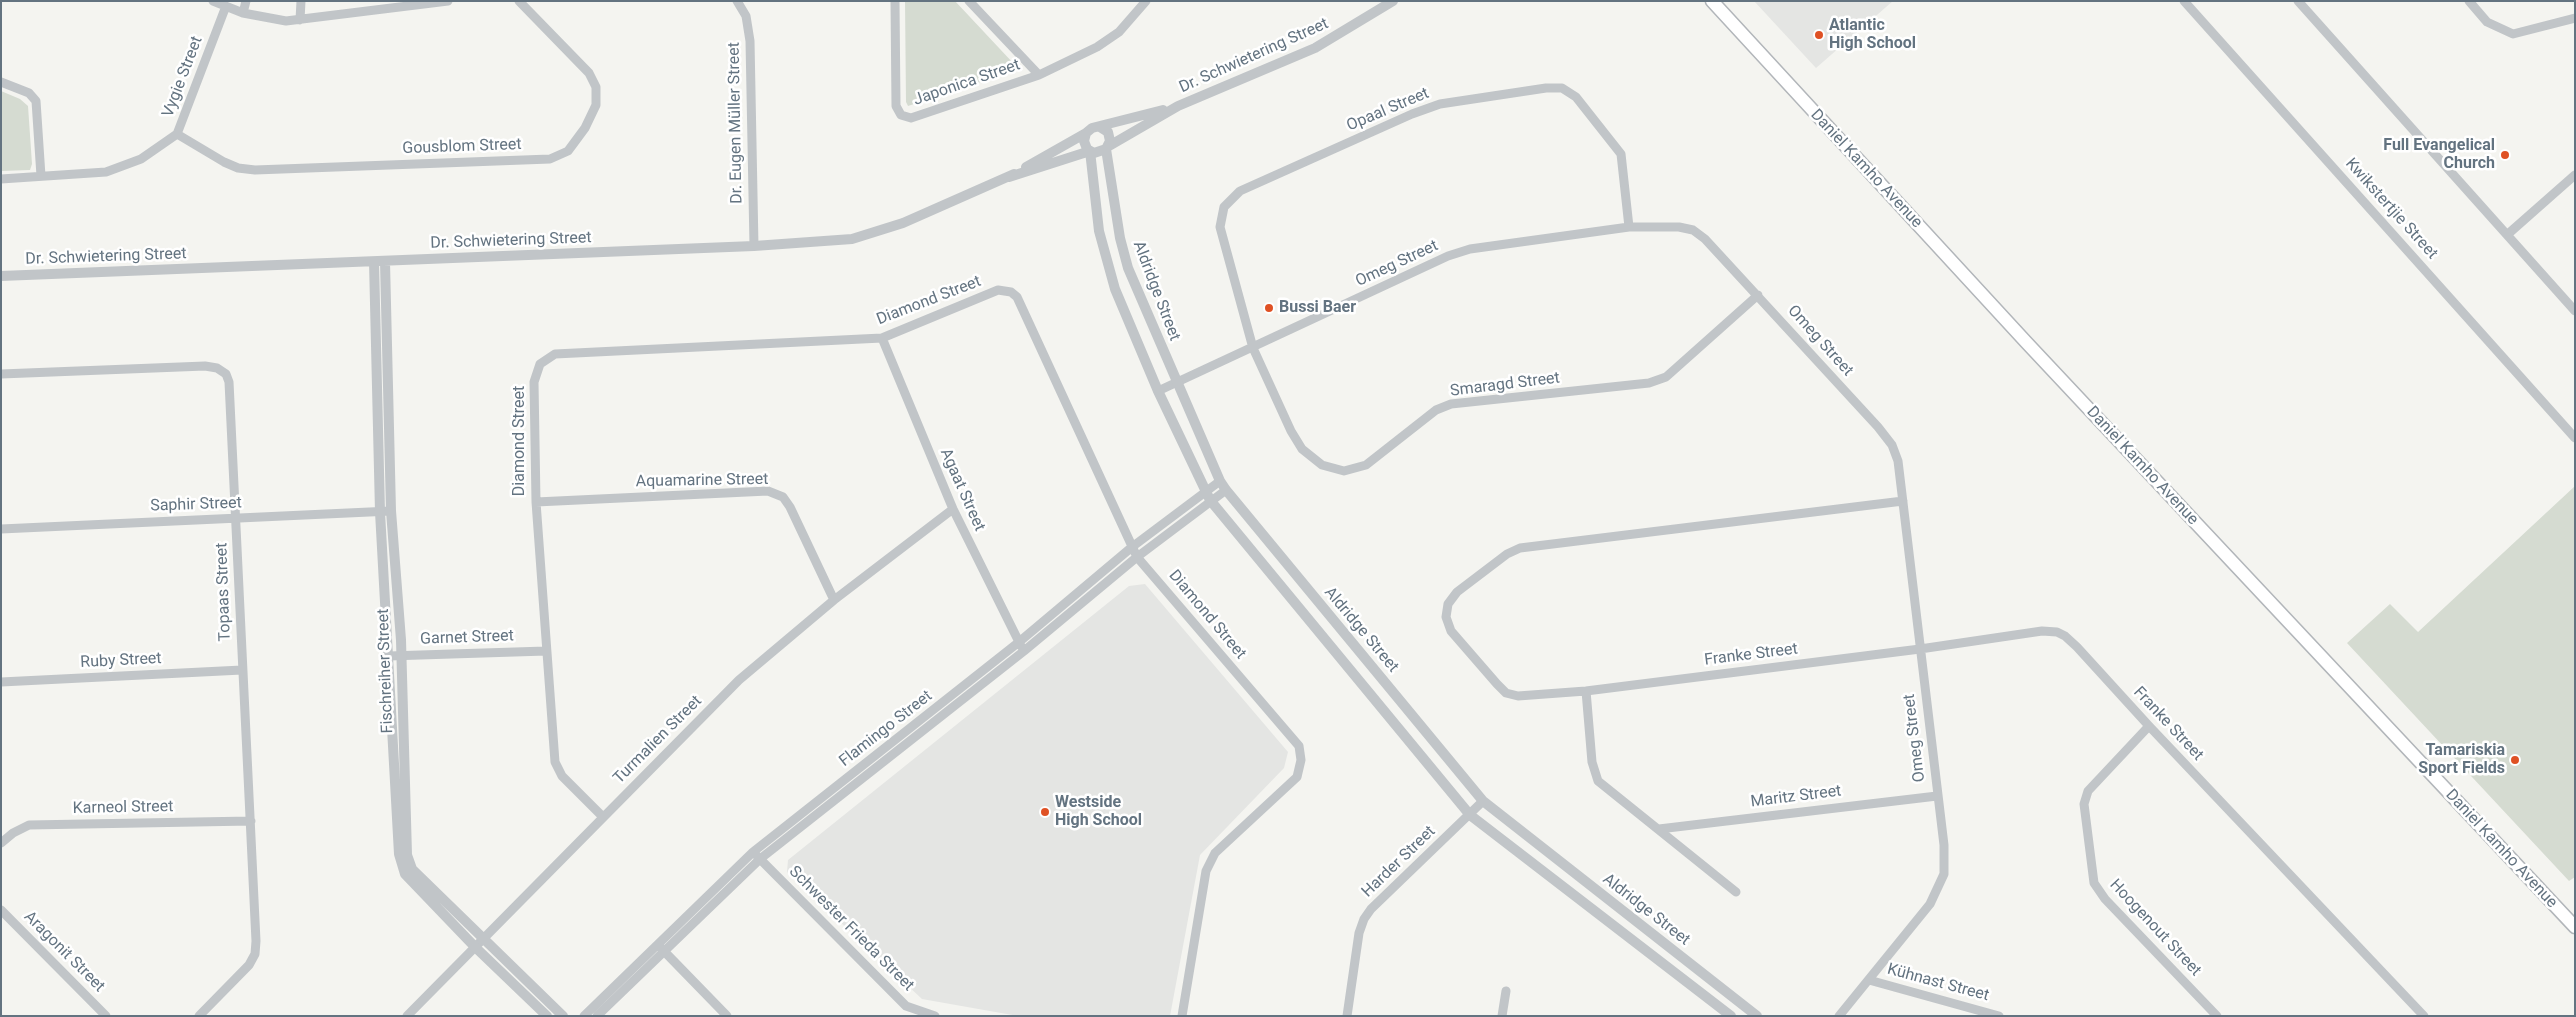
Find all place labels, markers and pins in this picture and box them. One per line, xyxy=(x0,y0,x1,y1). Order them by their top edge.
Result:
place label: Atlantic High School xyxy=(1829,16,1916,54)
marker: Atlantic High School xyxy=(1813,29,1825,41)
place label: Full Evangelical Church xyxy=(2383,136,2495,174)
marker: Full Evangelical Church xyxy=(2499,149,2511,161)
place label: Bussi Baer xyxy=(1279,298,1356,318)
marker: Bussi Baer xyxy=(1263,302,1275,314)
place label: Tamariskia Sport Fields xyxy=(2418,741,2505,779)
marker: Tamariskia Sport Fields xyxy=(2509,754,2521,766)
place label: Westside High School xyxy=(1055,793,1142,831)
marker: Westside High School xyxy=(1039,806,1051,818)

